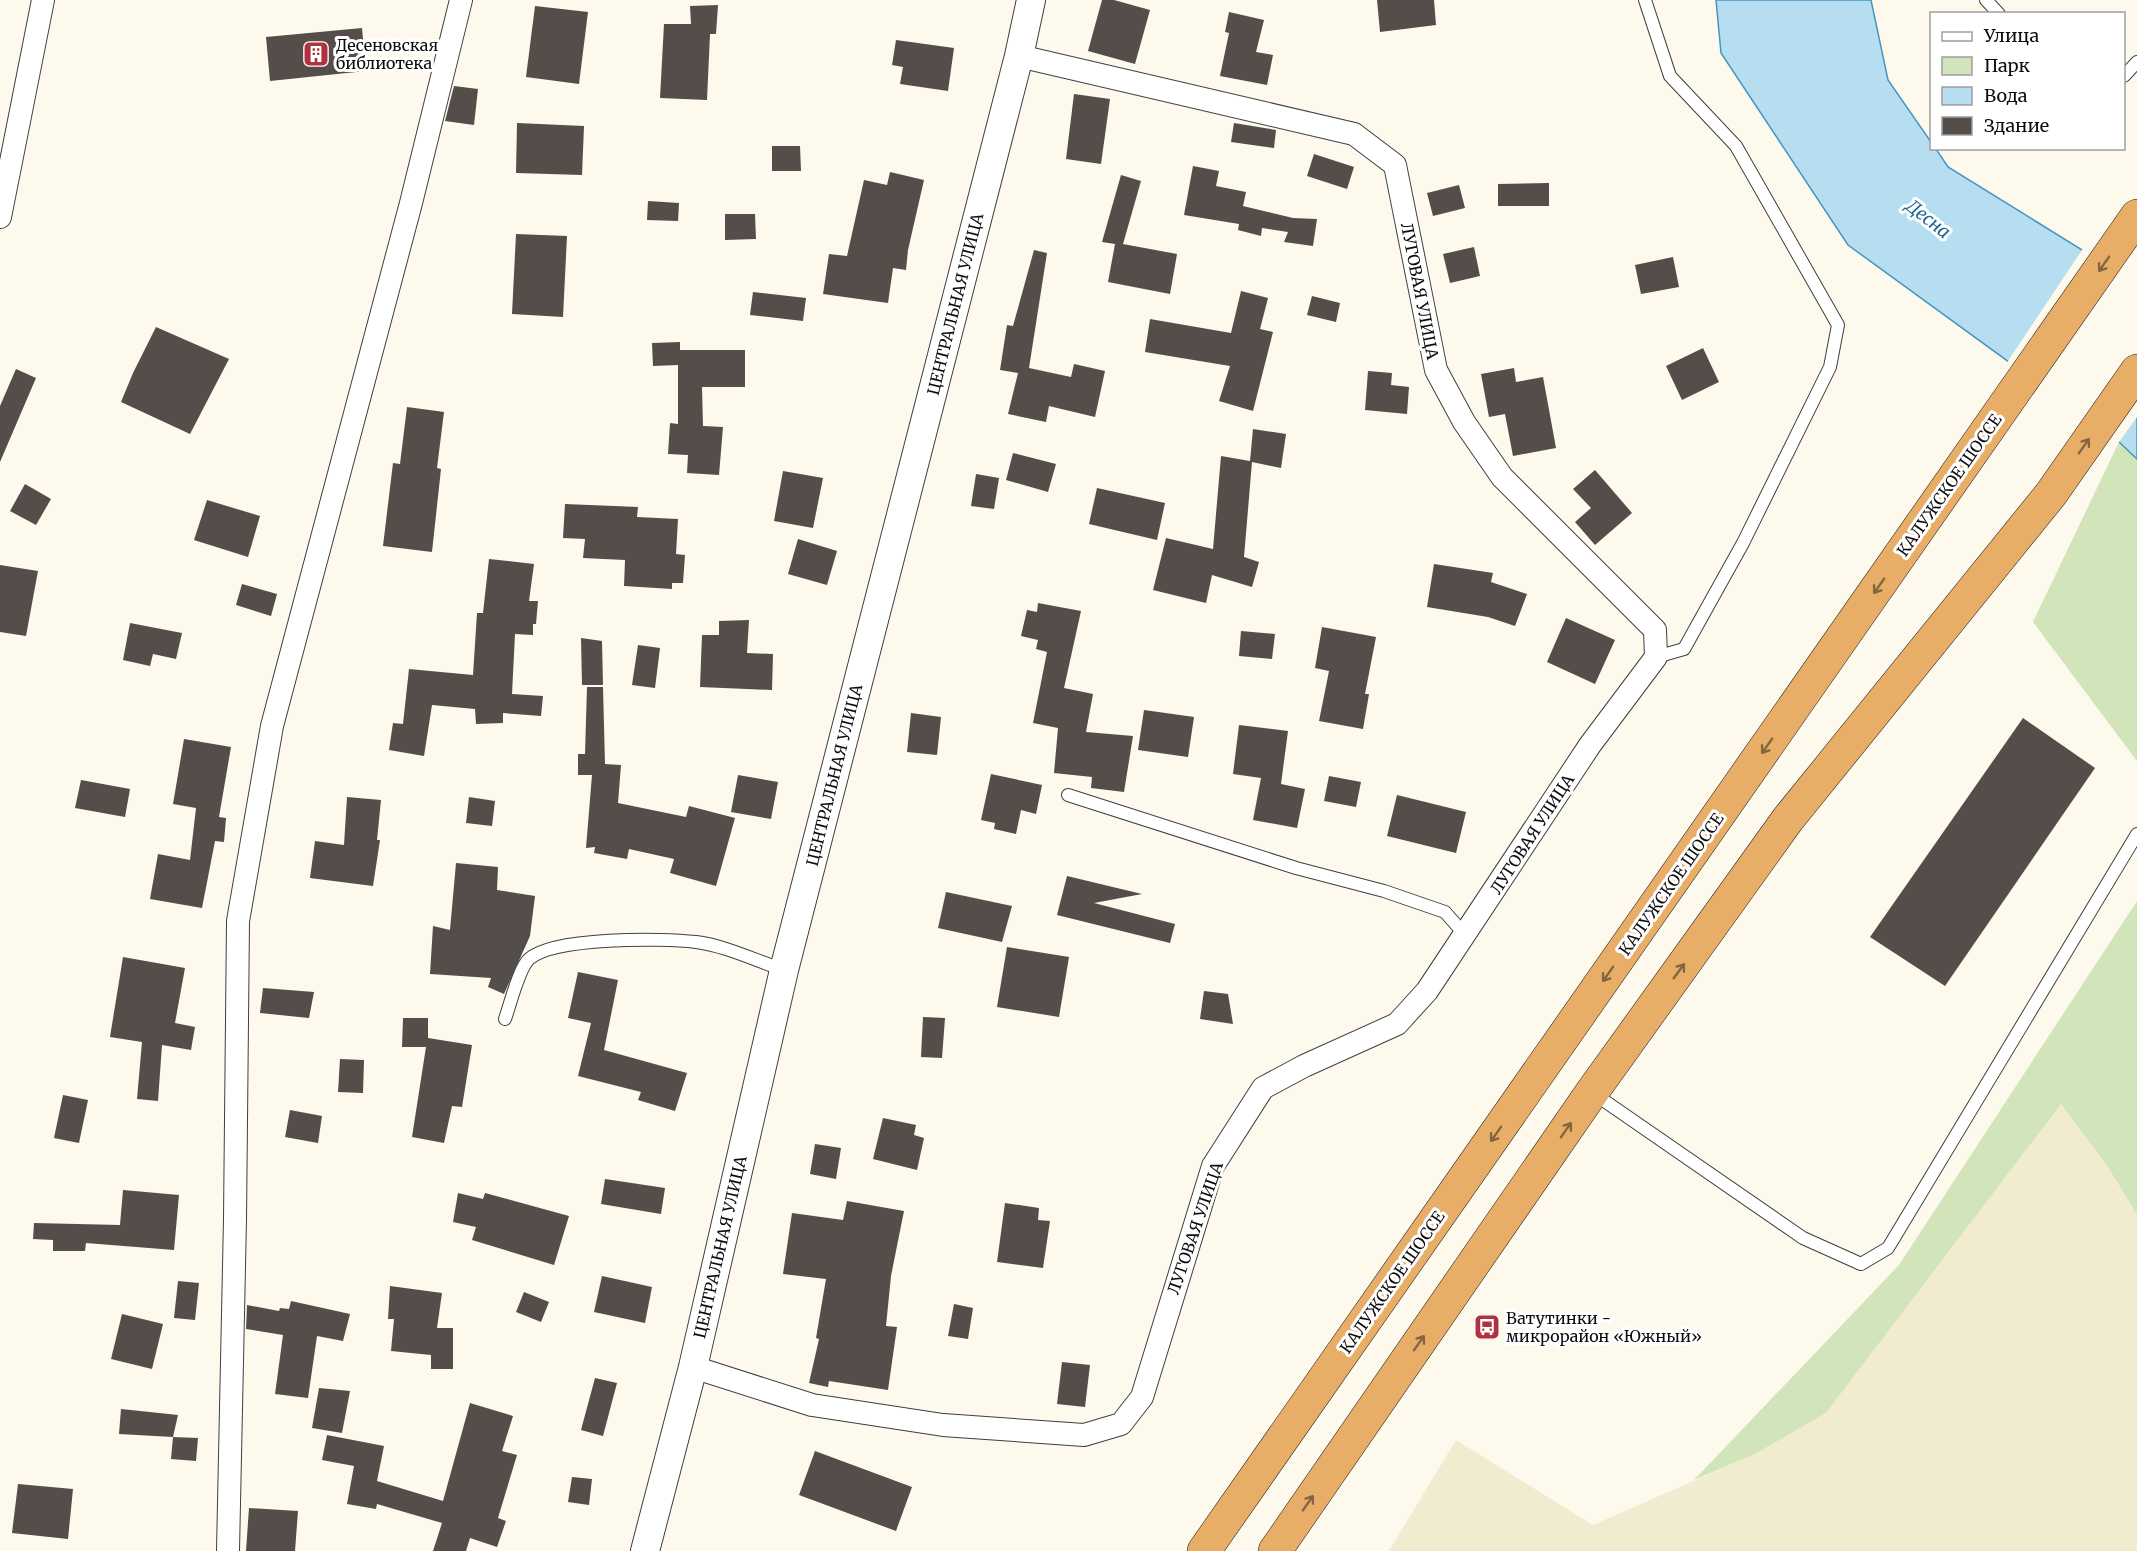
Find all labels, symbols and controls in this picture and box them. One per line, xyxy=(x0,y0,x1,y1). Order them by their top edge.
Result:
legend xyxy=(1930,12,2125,150)
text: Улица xyxy=(1983,24,2039,47)
place label: Десеновская библиотека xyxy=(336,35,438,73)
building icon: Десеновская библиотека xyxy=(301,39,331,69)
text: Парк xyxy=(1984,54,2030,77)
text: Вода xyxy=(1984,84,2028,107)
text: Здание xyxy=(1984,114,2049,137)
water label: Десна xyxy=(1900,193,1955,243)
street label: ЦЕНТРАЛЬНАЯ УЛИЦА xyxy=(923,210,988,397)
street label: ЛУГОВАЯ УЛИЦА xyxy=(1397,221,1443,362)
one-way arrow xyxy=(2098,255,2110,271)
street label: КАЛУЖСКОЕ ШОССЕ xyxy=(1892,409,2006,560)
one-way arrow xyxy=(2078,439,2090,455)
one-way arrow xyxy=(1873,577,1885,593)
street label: ЦЕНТРАЛЬНАЯ УЛИЦА xyxy=(802,681,867,868)
one-way arrow xyxy=(1761,737,1773,753)
street label: ЛУГОВАЯ УЛИЦА xyxy=(1486,770,1579,898)
street label: КАЛУЖСКОЕ ШОССЕ xyxy=(1614,808,1728,959)
one-way arrow xyxy=(1673,964,1685,980)
one-way arrow xyxy=(1601,966,1614,982)
one-way arrow xyxy=(1560,1123,1572,1139)
one-way arrow xyxy=(1490,1125,1502,1142)
street label: ЦЕНТРАЛЬНАЯ УЛИЦА xyxy=(689,1153,751,1340)
street label: ЛУГОВАЯ УЛИЦА xyxy=(1163,1158,1227,1297)
street label: КАЛУЖСКОЕ ШОССЕ xyxy=(1335,1206,1449,1357)
place label: Ватутинки - микрорайон «Южный» xyxy=(1506,1308,1702,1346)
bus stop icon: Ватутинки - микрорайон «Южный» xyxy=(1472,1312,1502,1342)
one-way arrow xyxy=(1413,1335,1425,1351)
one-way arrow xyxy=(1302,1495,1314,1512)

